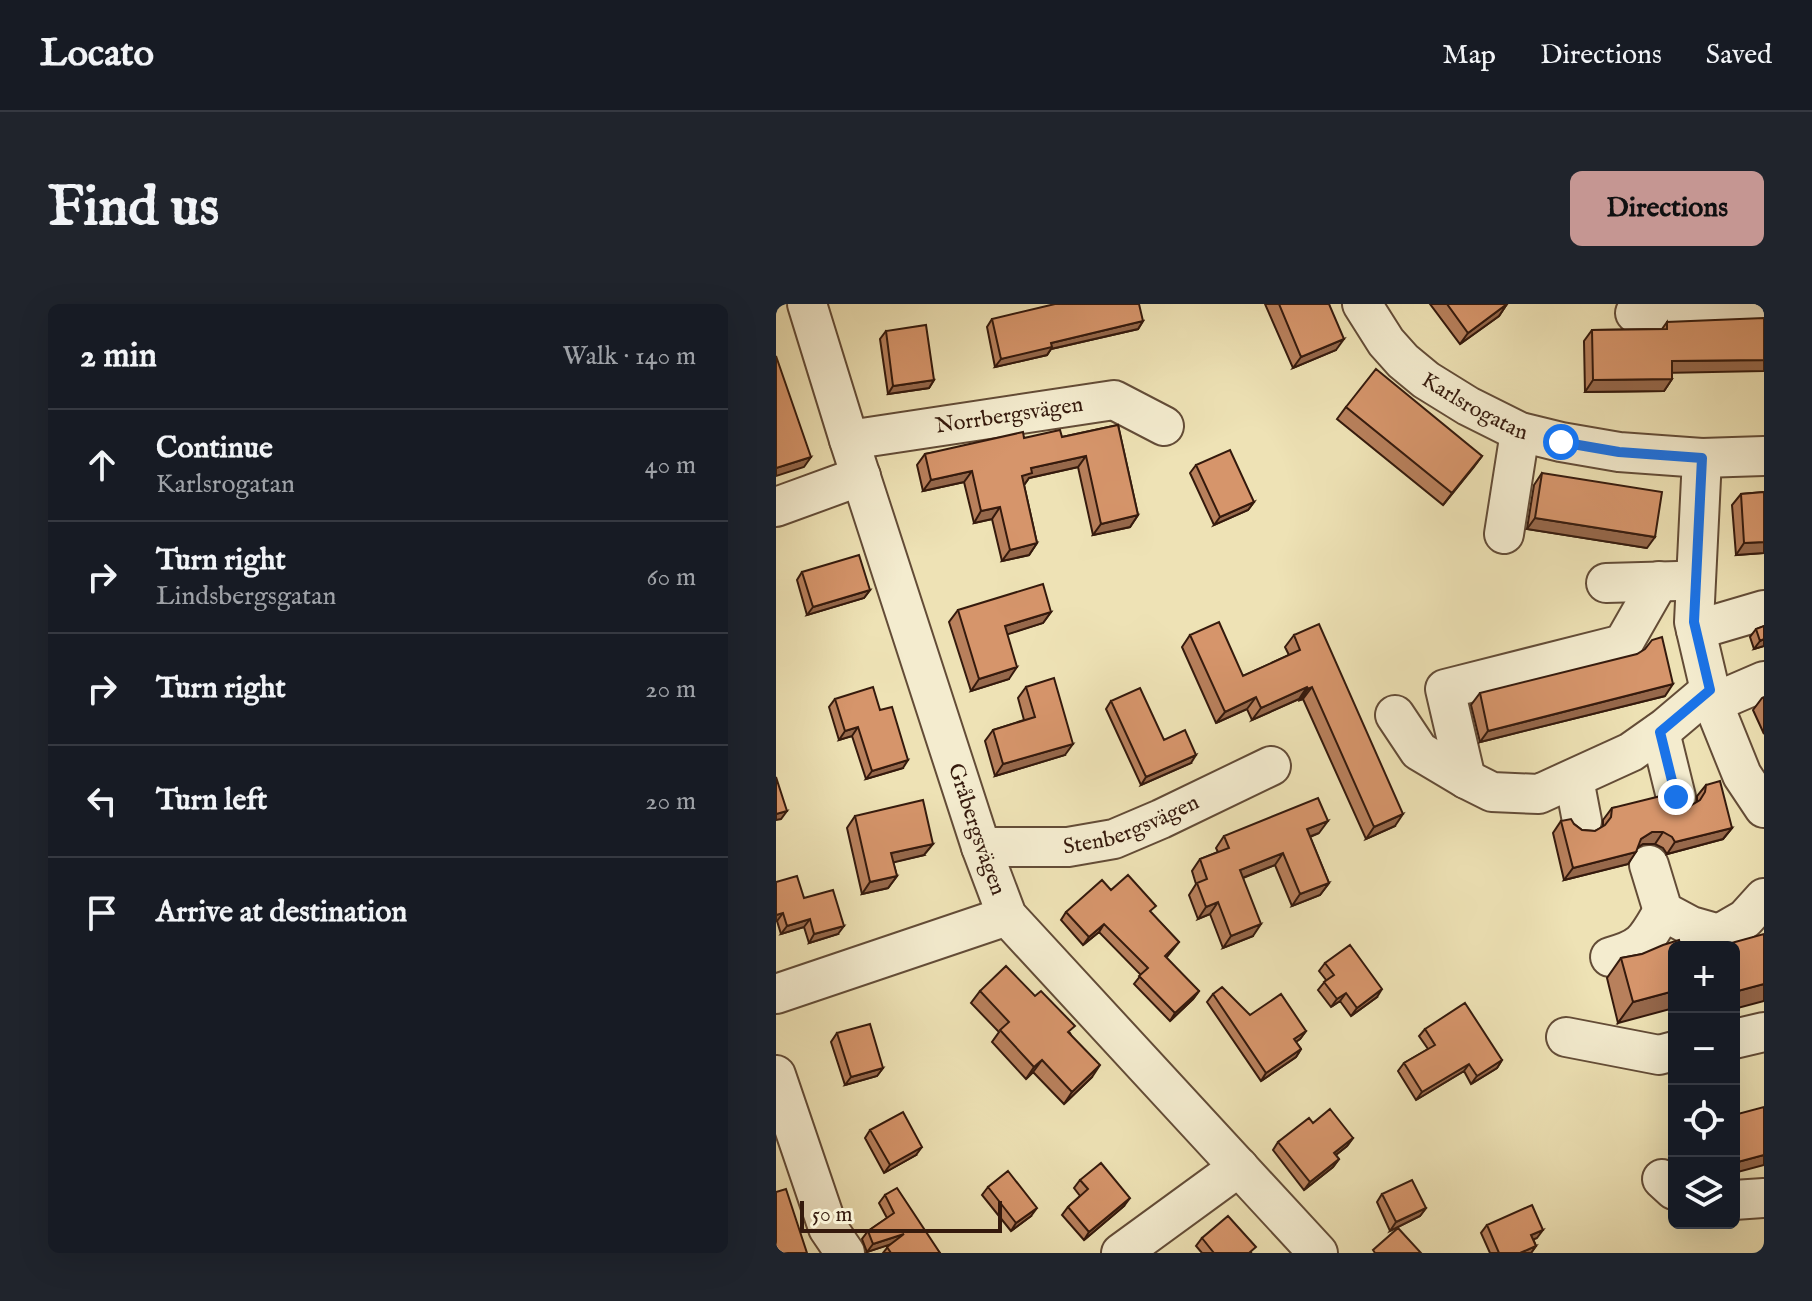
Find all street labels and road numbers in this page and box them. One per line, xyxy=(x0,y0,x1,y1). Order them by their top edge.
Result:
street label: Karlsrogatan xyxy=(1416,367,1530,447)
street label: Norrbergsvägen xyxy=(933,391,1085,441)
street label: Gråbergsvägen xyxy=(941,760,1012,900)
street label: Stenbergsvägen xyxy=(1061,789,1204,862)

